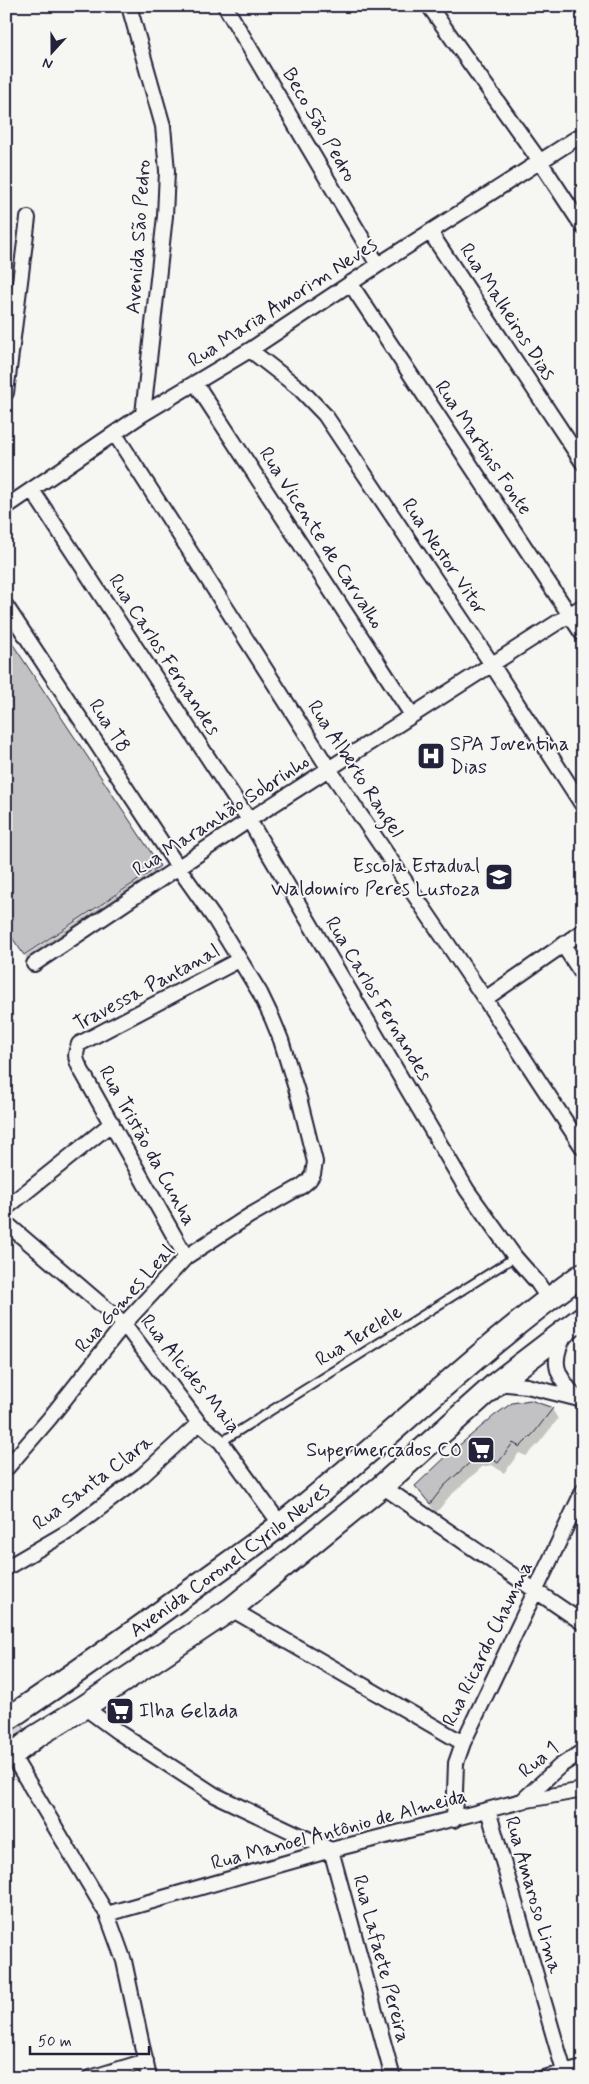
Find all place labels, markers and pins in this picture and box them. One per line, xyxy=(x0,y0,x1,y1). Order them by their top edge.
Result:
place label: SPA Joventina Dias xyxy=(450,731,569,781)
hospital icon: SPA Joventina Dias xyxy=(416,741,446,771)
place label: Escola Estadual Waldomiro Peres Lustoza xyxy=(271,853,480,903)
school or university icon: Escola Estadual Waldomiro Peres Lustoza xyxy=(484,862,514,892)
supermarket icon: Supermercados CO xyxy=(466,1435,496,1465)
place label: Supermercados CO xyxy=(306,1437,462,1464)
supermarket icon: Ilha Gelada xyxy=(105,1696,135,1726)
place label: Ilha Gelada xyxy=(139,1698,238,1725)

